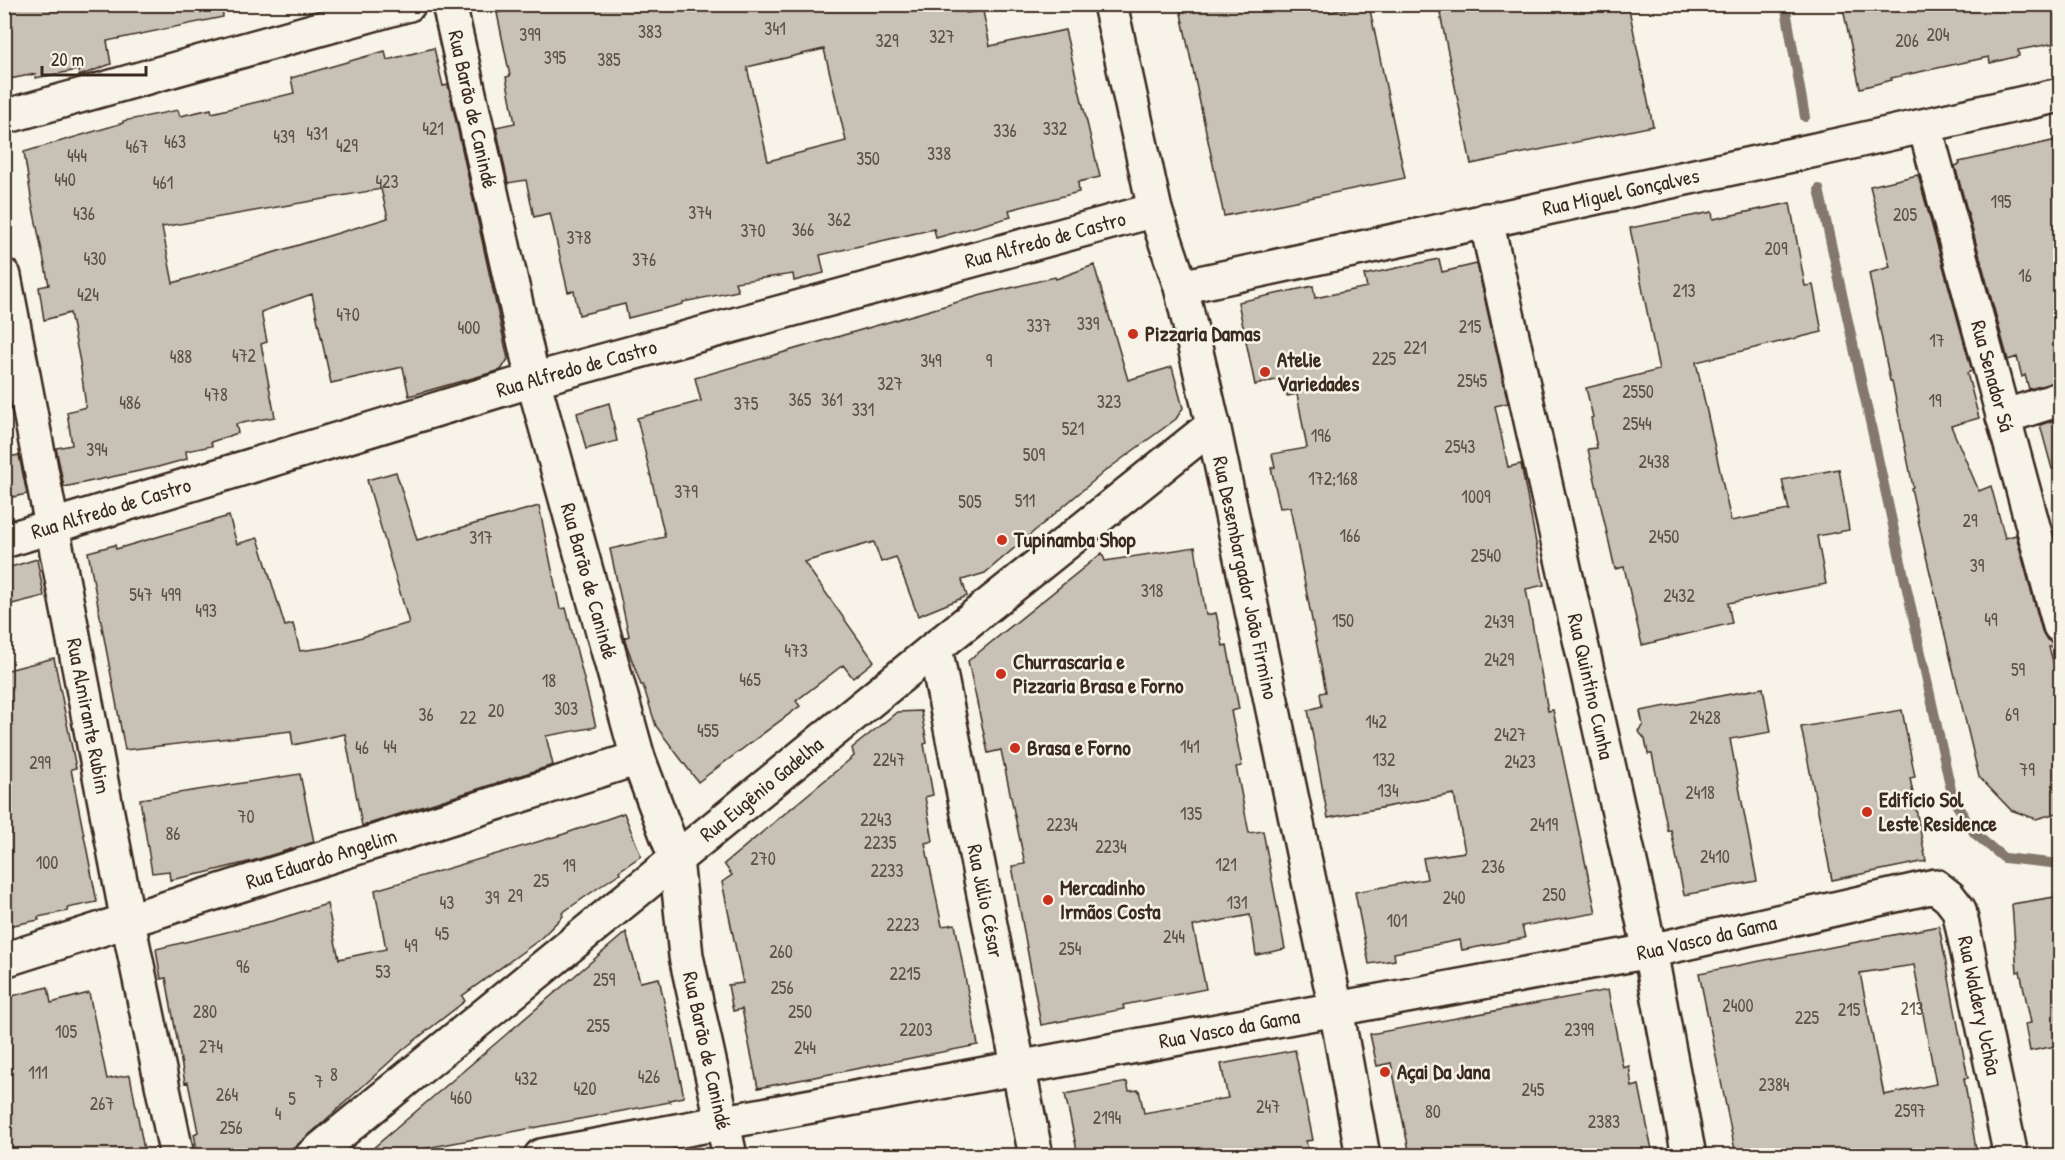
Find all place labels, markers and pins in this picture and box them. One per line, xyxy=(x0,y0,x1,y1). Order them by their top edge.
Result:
place label: Pizzaria Damas xyxy=(1145,319,1261,348)
marker: Pizzaria Damas xyxy=(1126,327,1140,341)
place label: Atelie Variedades xyxy=(1277,345,1359,398)
marker: Atelie Variedades xyxy=(1258,365,1272,379)
place label: Tupinamba Shop xyxy=(1013,525,1137,555)
marker: Tupinamba Shop xyxy=(995,533,1009,547)
place label: Churrascaria e Pizzaria Brasa e Forno xyxy=(1013,647,1184,700)
marker: Churrascaria e Pizzaria Brasa e Forno xyxy=(994,667,1008,681)
place label: Brasa e Forno xyxy=(1027,733,1131,762)
marker: Brasa e Forno xyxy=(1008,741,1022,755)
place label: Edifício Sol Leste Residence xyxy=(1879,785,1998,838)
marker: Edifício Sol Leste Residence xyxy=(1860,805,1874,819)
place label: Mercadinho Irmãos Costa xyxy=(1060,873,1161,926)
marker: Mercadinho Irmãos Costa xyxy=(1041,893,1055,907)
place label: Açai Da Jana xyxy=(1397,1057,1491,1086)
marker: Açai Da Jana xyxy=(1378,1065,1392,1079)

